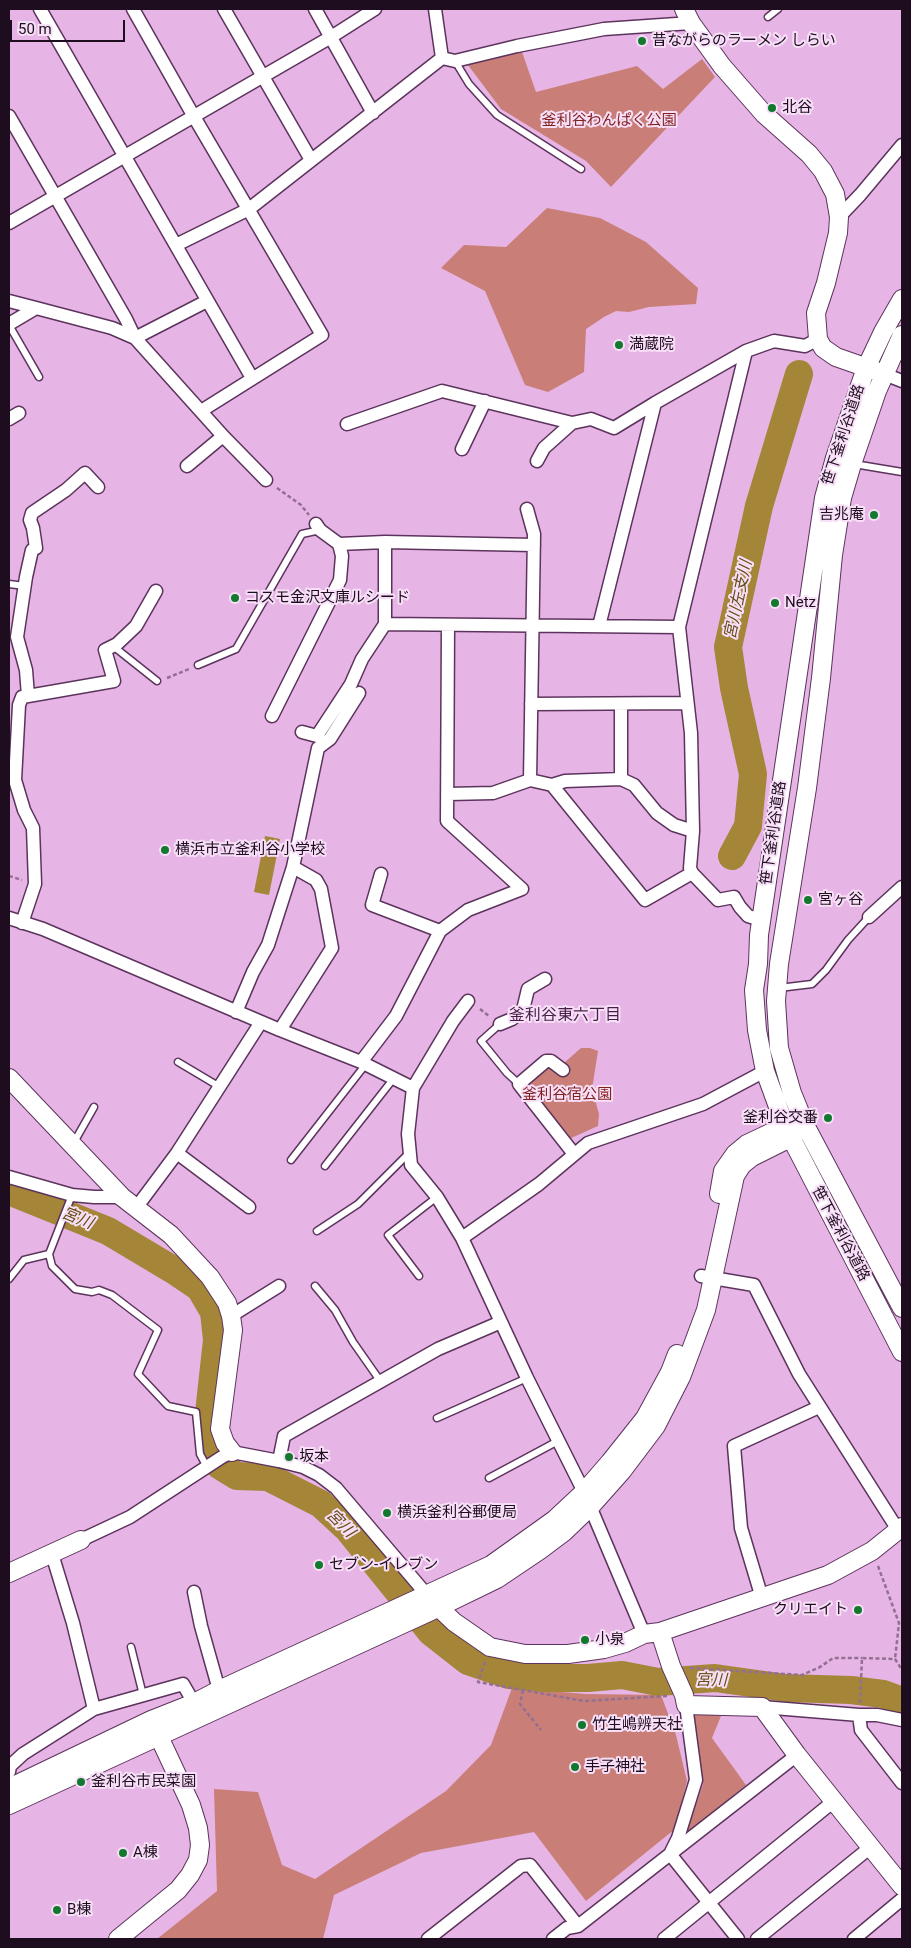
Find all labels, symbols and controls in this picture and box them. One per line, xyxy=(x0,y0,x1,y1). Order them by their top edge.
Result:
scale bar xyxy=(12,10,128,42)
text: 50 m xyxy=(18,20,52,38)
place label: 昔ながらのラーメン しらい xyxy=(652,32,836,50)
marker: 昔ながらのラーメン しらい xyxy=(636,35,648,47)
place label: 北谷 xyxy=(782,99,812,117)
marker: 北谷 xyxy=(766,102,778,114)
park label: 釜利谷わんぱく公園 xyxy=(542,112,676,130)
place label: 満蔵院 xyxy=(629,336,674,354)
marker: 満蔵院 xyxy=(613,339,625,351)
street label: 笹下釜利谷道路 xyxy=(819,382,869,488)
place label: 吉兆庵 xyxy=(819,506,864,524)
marker: 吉兆庵 xyxy=(868,509,880,521)
water label: 宮川左支川 xyxy=(721,559,757,641)
place label: コスモ金沢文庫ルシード xyxy=(245,589,410,607)
marker: コスモ金沢文庫ルシード xyxy=(229,592,241,604)
place label: Netz xyxy=(785,594,816,612)
marker: Netz xyxy=(769,597,781,609)
street label: 笹下釜利谷道路 xyxy=(758,780,790,886)
place label: 横浜市立釜利谷小学校 xyxy=(175,841,325,859)
marker: 横浜市立釜利谷小学校 xyxy=(159,844,171,856)
place label: 宮ヶ谷 xyxy=(818,891,863,909)
marker: 宮ヶ谷 xyxy=(802,894,814,906)
district label: 釜利谷東六丁目 xyxy=(509,1006,621,1026)
park label: 釜利谷宿公園 xyxy=(522,1086,612,1104)
place label: 釜利谷交番 xyxy=(743,1109,818,1127)
marker: 釜利谷交番 xyxy=(822,1112,834,1124)
street label: 笹下釜利谷道路 xyxy=(807,1183,873,1285)
water label: 宮川 xyxy=(59,1204,95,1234)
place label: 坂本 xyxy=(299,1448,329,1466)
marker: 坂本 xyxy=(283,1451,295,1463)
place label: 横浜釜利谷郵便局 xyxy=(397,1504,517,1522)
water label: 宮川 xyxy=(322,1506,358,1542)
marker: 横浜釜利谷郵便局 xyxy=(381,1507,393,1519)
place label: セブン-イレブン xyxy=(329,1556,438,1574)
marker: セブン-イレブン xyxy=(313,1559,325,1571)
place label: クリエイト xyxy=(773,1601,848,1619)
marker: クリエイト xyxy=(852,1604,864,1616)
place label: 小泉 xyxy=(595,1631,625,1649)
marker: 小泉 xyxy=(579,1634,591,1646)
water label: 宮川 xyxy=(695,1671,727,1691)
place label: 竹生嶋辨天社 xyxy=(592,1716,682,1734)
marker: 竹生嶋辨天社 xyxy=(576,1719,588,1731)
place label: 手子神社 xyxy=(585,1758,645,1776)
marker: 手子神社 xyxy=(569,1761,581,1773)
place label: 釜利谷市民菜園 xyxy=(91,1773,196,1791)
marker: 釜利谷市民菜園 xyxy=(75,1776,87,1788)
place label: A棟 xyxy=(133,1844,158,1862)
marker: A棟 xyxy=(117,1847,129,1859)
place label: B棟 xyxy=(67,1901,91,1919)
marker: B棟 xyxy=(51,1904,63,1916)

